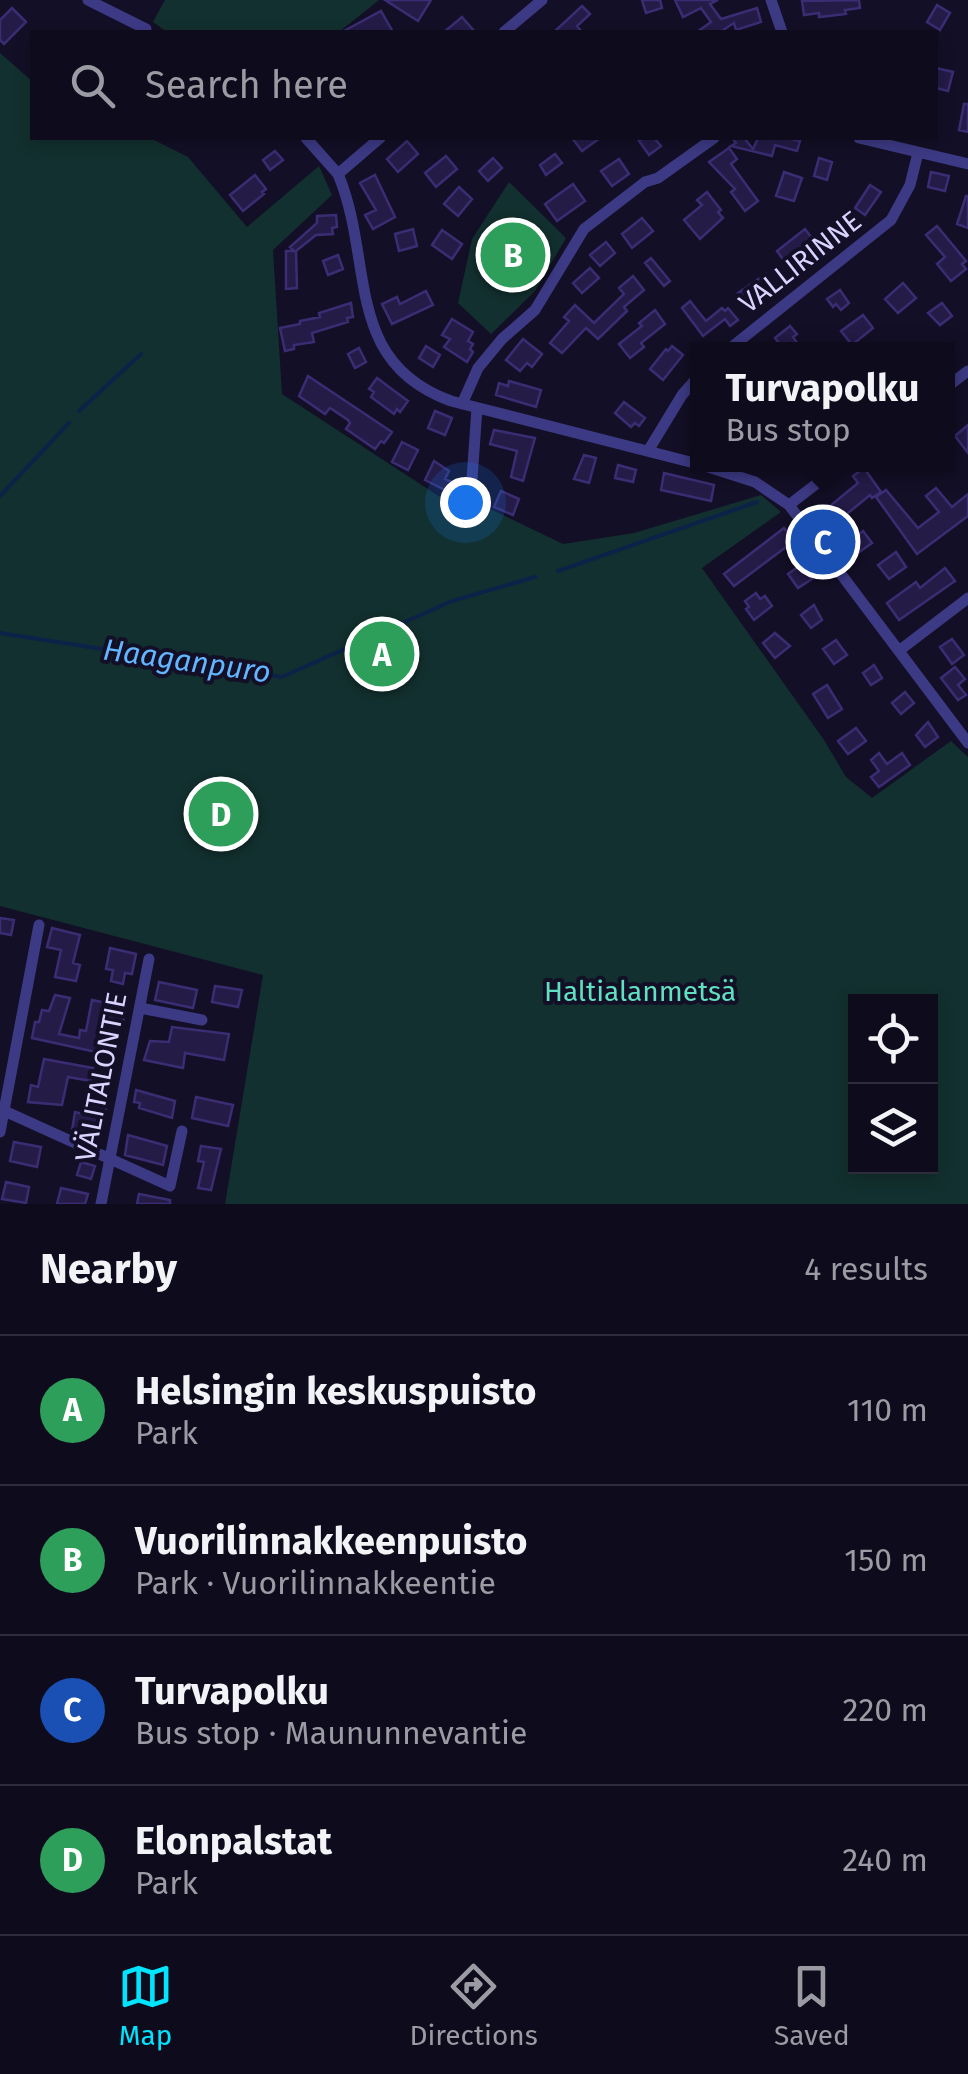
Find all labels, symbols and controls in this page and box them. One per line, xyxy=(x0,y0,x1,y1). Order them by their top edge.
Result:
search box xyxy=(30,30,938,140)
icon: search xyxy=(65,58,120,113)
text: Search here xyxy=(145,62,348,108)
street label: VALLIRINNE xyxy=(732,204,868,320)
pin: B xyxy=(480,218,546,292)
popup xyxy=(690,342,955,472)
text: Turvapolku xyxy=(726,365,920,411)
text: Bus stop xyxy=(726,411,851,449)
your location xyxy=(440,477,491,528)
pin: C xyxy=(790,504,856,580)
pin: A xyxy=(350,616,414,692)
water label: Haaganpuro xyxy=(101,631,273,691)
pin: D xyxy=(188,776,254,852)
park label: Haltialanmetsä xyxy=(544,975,736,1008)
street label: VÄLITALONTIE xyxy=(68,990,134,1164)
map controls xyxy=(848,994,938,1174)
button: locate xyxy=(848,994,938,1084)
button: layers xyxy=(848,1084,938,1174)
text: Nearby xyxy=(40,1244,177,1294)
text: 4 results xyxy=(804,1250,928,1288)
text: Helsingin keskuspuisto xyxy=(135,1368,536,1414)
text: A xyxy=(63,1391,82,1429)
text: 110 m xyxy=(847,1391,928,1429)
text: Park xyxy=(135,1414,198,1452)
text: Vuorilinnakkeenpuisto xyxy=(135,1518,527,1564)
text: B xyxy=(63,1541,82,1579)
text: 150 m xyxy=(844,1541,928,1579)
text: Park · Vuorilinnakkeentie xyxy=(135,1564,496,1602)
text: Turvapolku xyxy=(135,1668,329,1714)
text: C xyxy=(63,1691,82,1729)
text: 220 m xyxy=(843,1691,928,1729)
text: Bus stop · Maununnevantie xyxy=(135,1714,527,1752)
text: Elonpalstat xyxy=(135,1818,332,1864)
text: D xyxy=(62,1841,83,1879)
text: 240 m xyxy=(842,1841,928,1879)
text: Park xyxy=(135,1864,198,1902)
tab: Map xyxy=(118,1959,173,2052)
tab: Directions xyxy=(409,1959,538,2052)
tab: Saved xyxy=(774,1959,850,2052)

